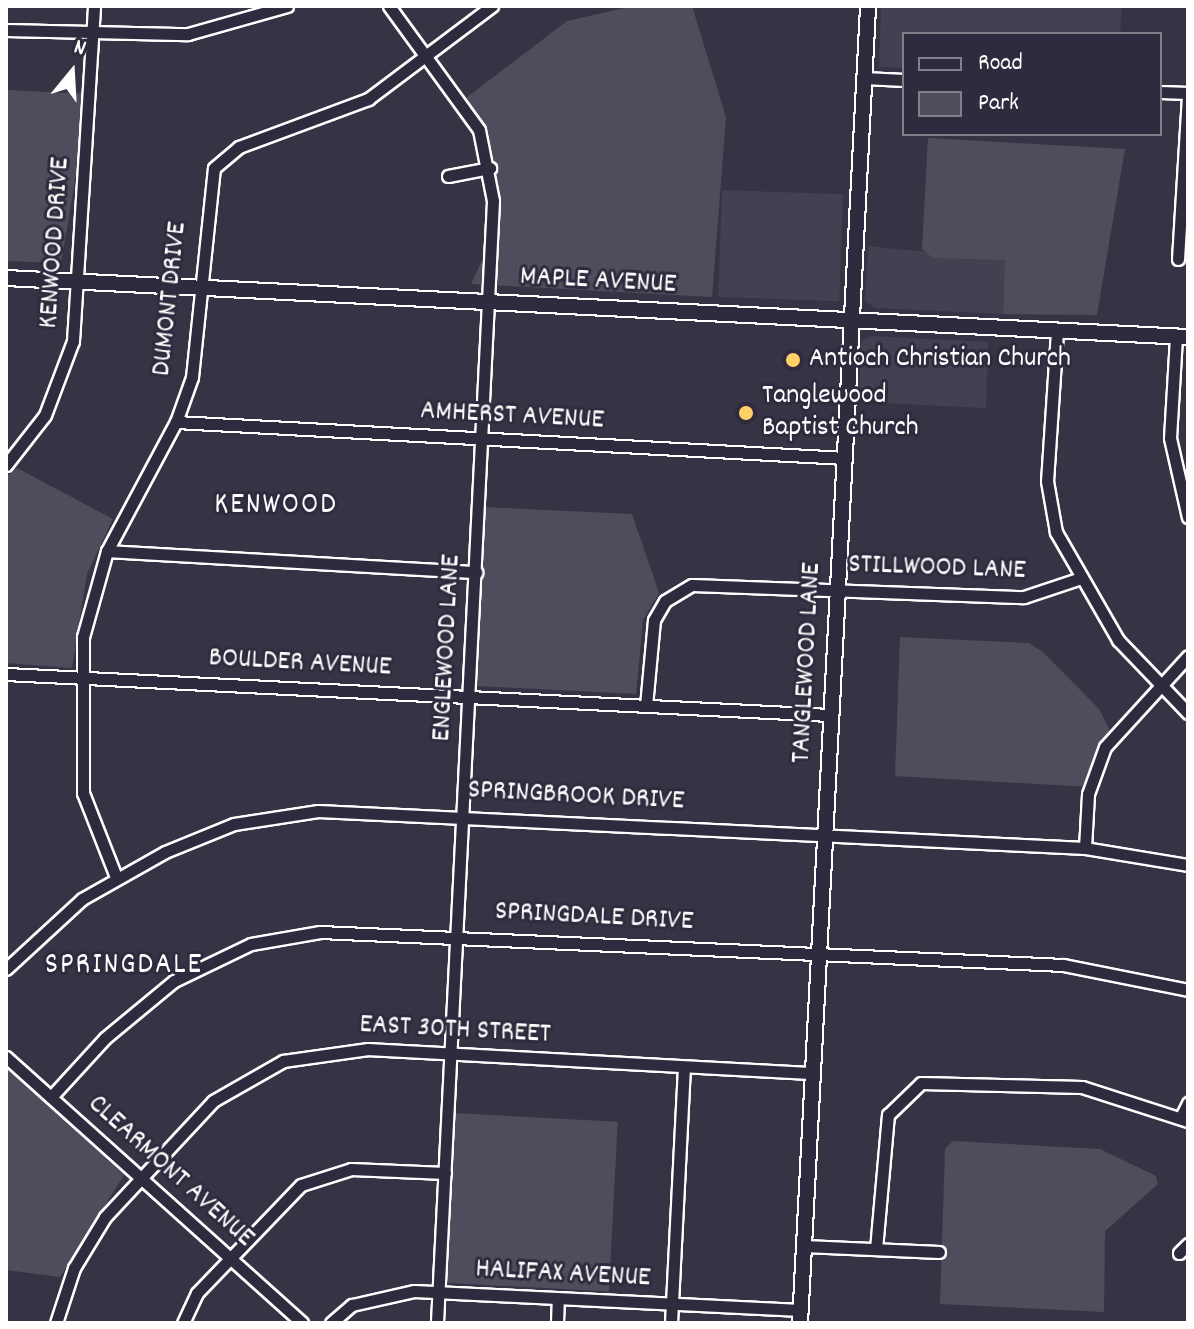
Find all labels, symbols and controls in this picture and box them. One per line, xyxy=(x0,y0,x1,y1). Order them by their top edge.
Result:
north arrow xyxy=(32,32,112,112)
text: N xyxy=(70,32,90,65)
legend xyxy=(902,32,1162,136)
text: Road xyxy=(978,47,1023,81)
text: Park xyxy=(978,87,1019,121)
street label: KENWOOD DRIVE xyxy=(33,156,79,330)
street label: DUMONT DRIVE xyxy=(146,220,196,378)
street label: MAPLE AVENUE xyxy=(519,261,677,303)
place label: Antioch Christian Church xyxy=(809,343,1071,377)
marker: Antioch Christian Church xyxy=(784,351,802,369)
place label: Tanglewood Baptist Church xyxy=(762,380,918,446)
street label: AMHERST AVENUE xyxy=(419,395,605,439)
marker: Tanglewood Baptist Church xyxy=(737,404,755,422)
district label: KENWOOD xyxy=(214,489,338,525)
street label: STILLWOOD LANE xyxy=(848,549,1026,589)
street label: ENGLEWOOD LANE xyxy=(426,554,470,742)
street label: TANGLEWOOD LANE xyxy=(786,562,830,764)
street label: BOULDER AVENUE xyxy=(208,642,392,686)
street label: SPRINGBROOK DRIVE xyxy=(467,775,685,819)
street label: SPRINGDALE DRIVE xyxy=(494,896,694,940)
district label: SPRINGDALE xyxy=(45,949,203,985)
street label: EAST 30TH STREET xyxy=(359,1009,551,1053)
street label: CLEARMONT AVENUE xyxy=(80,1088,260,1256)
street label: HALIFAX AVENUE xyxy=(475,1254,651,1296)

